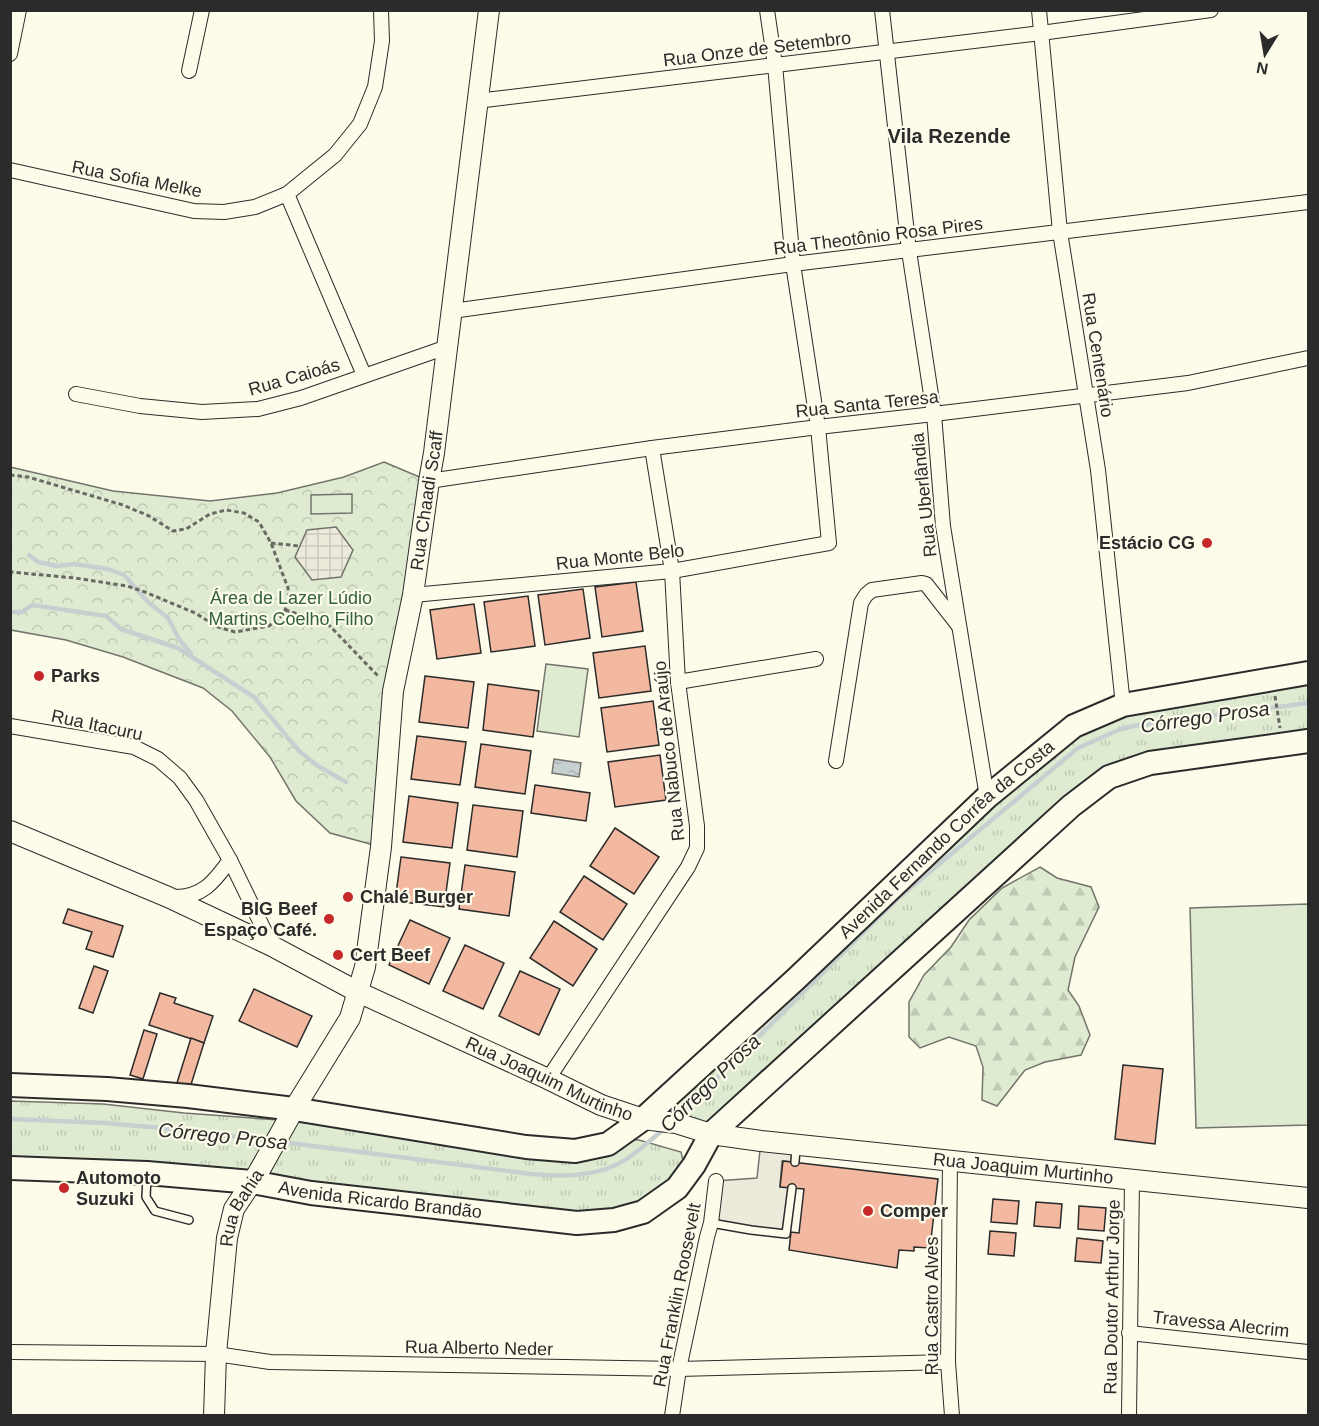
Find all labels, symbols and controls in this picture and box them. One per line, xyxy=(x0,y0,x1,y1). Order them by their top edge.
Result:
north arrow xyxy=(1235,24,1295,84)
street label: Rua Onze de Setembro xyxy=(662,28,852,70)
text: N xyxy=(1255,59,1270,78)
district label: Vila Rezende xyxy=(887,125,1011,147)
street label: Rua Sofia Melke xyxy=(70,157,204,201)
street label: Rua Theotônio Rosa Pires xyxy=(772,213,984,259)
street label: Rua Centenário xyxy=(1078,291,1118,419)
street label: Rua Caioás xyxy=(246,354,342,400)
street label: Rua Santa Teresa xyxy=(794,386,941,421)
street label: Rua Chaadi Scaff xyxy=(407,429,447,572)
street label: Rua Uberlândia xyxy=(907,431,940,558)
place label: Estácio CG xyxy=(1099,533,1195,553)
marker: Estácio CG xyxy=(1200,536,1214,550)
street label: Rua Monte Belo xyxy=(555,540,685,574)
park label: Área de Lazer Lúdio Martins Coelho Filho xyxy=(208,588,374,629)
street label: Rua Nabuco de Araújo xyxy=(650,660,688,842)
place label: Parks xyxy=(51,666,100,686)
marker: Parks xyxy=(32,669,46,683)
water label: Córrego Prosa xyxy=(1139,697,1271,737)
street label: Rua Itacuru xyxy=(49,706,145,744)
street label: Avenida Fernando Corrêa da Costa xyxy=(835,736,1059,942)
place label: Chalé Burger xyxy=(360,887,473,907)
marker: Chalé Burger xyxy=(341,890,355,904)
place label: BIG Beef Espaço Café. xyxy=(204,899,318,940)
marker: BIG Beef Espaço Café. xyxy=(322,912,336,926)
place label: Cert Beef xyxy=(350,945,431,965)
marker: Cert Beef xyxy=(331,948,345,962)
water label: Córrego Prosa xyxy=(656,1030,764,1136)
street label: Rua Joaquim Murtinho xyxy=(463,1033,635,1125)
water label: Córrego Prosa xyxy=(157,1118,289,1154)
street label: Rua Joaquim Murtinho xyxy=(932,1149,1114,1188)
street label: Rua Bahia xyxy=(216,1165,268,1248)
place label: Automoto Suzuki xyxy=(76,1168,161,1209)
street label: Avenida Ricardo Brandão xyxy=(277,1177,483,1222)
marker: Automoto Suzuki xyxy=(57,1181,71,1195)
street label: Rua Doutor Arthur Jorge xyxy=(1100,1199,1124,1395)
street label: Rua Franklin Roosevelt xyxy=(649,1201,705,1389)
place label: Comper xyxy=(880,1201,948,1221)
marker: Comper xyxy=(861,1204,875,1218)
street label: Rua Castro Alves xyxy=(922,1236,942,1376)
street label: Travessa Alecrim xyxy=(1152,1307,1290,1341)
street label: Rua Alberto Neder xyxy=(405,1337,553,1359)

